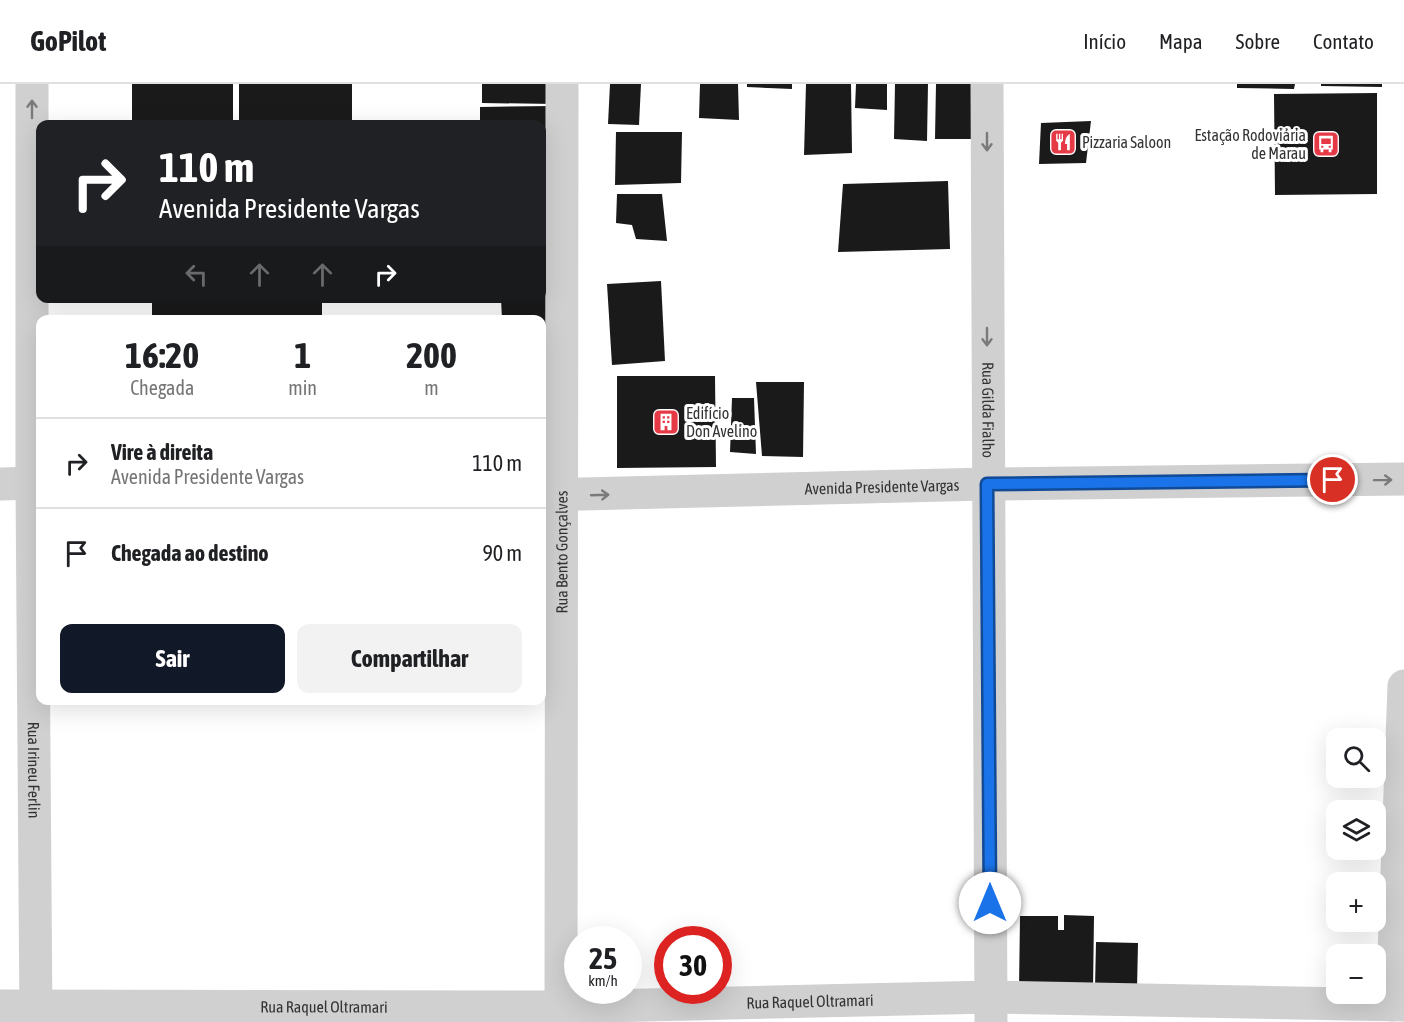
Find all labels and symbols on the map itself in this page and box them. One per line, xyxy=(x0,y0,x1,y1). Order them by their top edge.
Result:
one-way arrow xyxy=(26,100,38,120)
place label: Estação Rodoviária de Marau xyxy=(1194,126,1306,162)
restaurant icon: Pizzaria Saloon xyxy=(1048,127,1078,157)
bus stop icon: Estação Rodoviária de Marau xyxy=(1311,129,1341,159)
one-way arrow xyxy=(981,132,993,152)
place label: Pizzaria Saloon xyxy=(1082,133,1171,151)
one-way arrow xyxy=(981,327,993,347)
street label: Rua Gilda Fialho xyxy=(979,362,998,458)
place label: Edifício Don Avelino xyxy=(686,404,757,440)
building icon: Edifício Don Avelino xyxy=(651,407,681,437)
pin xyxy=(1307,454,1358,505)
one-way arrow xyxy=(1372,474,1392,486)
street label: Avenida Presidente Vargas xyxy=(804,476,960,498)
one-way arrow xyxy=(589,489,609,500)
street label: Rua Bento Gonçalves xyxy=(552,490,572,613)
street label: Rua Irineu Ferlin xyxy=(25,722,43,818)
position arrow xyxy=(958,871,1022,935)
speed limit sign: 30 xyxy=(654,926,732,1004)
street label: Rua Raquel Oltramari xyxy=(746,991,874,1012)
street label: Rua Raquel Oltramari xyxy=(260,997,388,1017)

